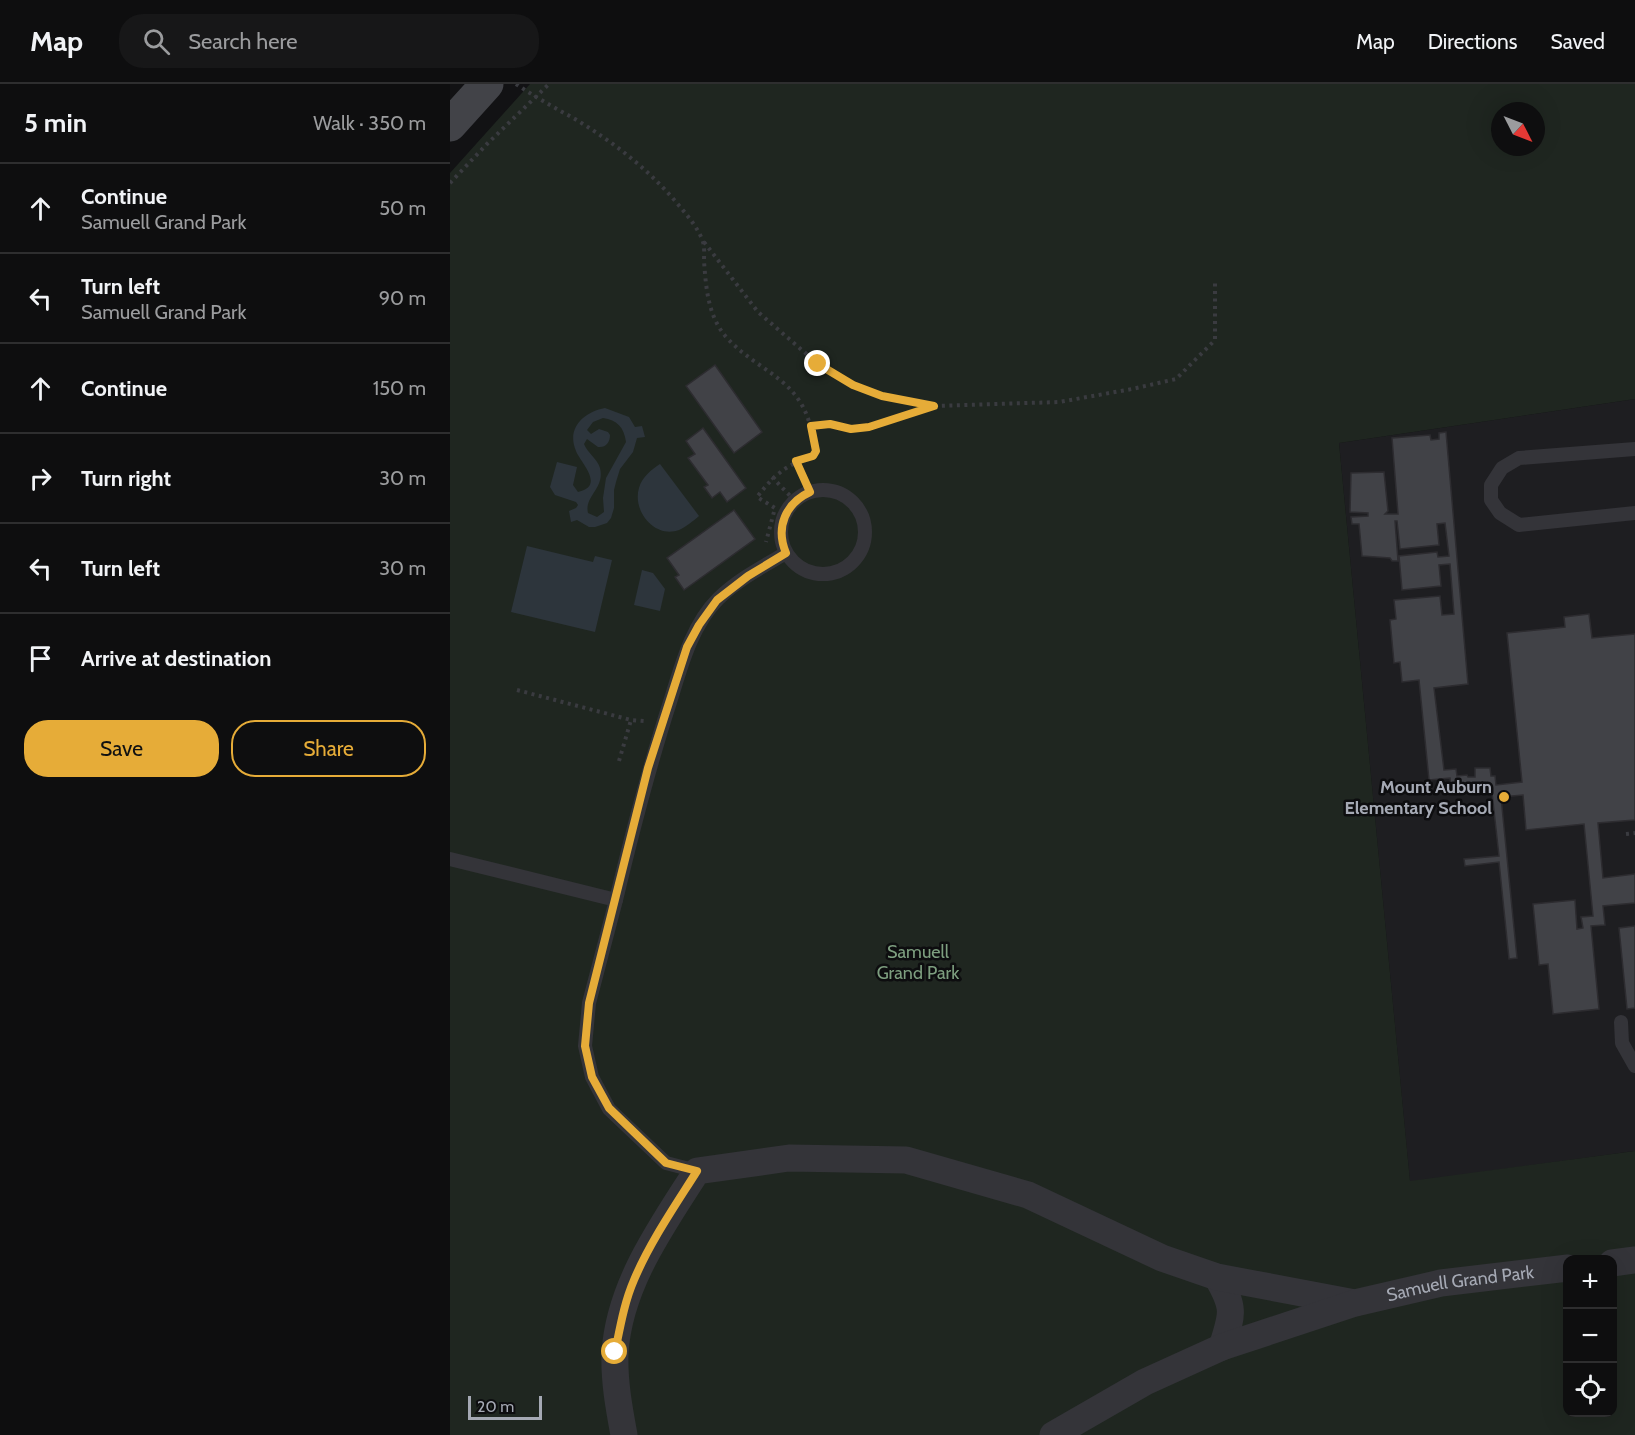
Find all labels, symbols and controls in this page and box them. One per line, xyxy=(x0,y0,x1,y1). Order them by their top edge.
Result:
search box xyxy=(119,14,539,68)
text: Map xyxy=(30,24,83,58)
icon: search xyxy=(140,25,173,58)
text: Search here xyxy=(188,28,297,55)
text: Map xyxy=(1356,29,1395,54)
text: Directions xyxy=(1428,29,1517,54)
text: Saved xyxy=(1550,29,1605,54)
north arrow xyxy=(1491,102,1545,156)
text: 5 min xyxy=(24,107,87,139)
text: Walk · 350 m xyxy=(313,111,426,135)
text: Continue xyxy=(81,183,167,210)
icon: ahead xyxy=(24,192,57,225)
text: 50 m xyxy=(379,196,426,220)
text: Samuell Grand Park xyxy=(81,210,246,234)
text: Turn left xyxy=(81,273,160,300)
icon: left xyxy=(24,282,57,315)
text: 90 m xyxy=(379,286,426,310)
text: Samuell Grand Park xyxy=(81,300,246,324)
route end xyxy=(804,350,830,376)
icon: ahead xyxy=(24,372,57,405)
text: Continue xyxy=(81,375,167,402)
text: 150 m xyxy=(373,376,426,400)
icon: right xyxy=(24,462,57,495)
text: Turn right xyxy=(81,465,171,492)
text: 30 m xyxy=(379,466,426,490)
icon: left xyxy=(24,552,57,585)
text: Turn left xyxy=(81,555,160,582)
text: 30 m xyxy=(379,556,426,580)
icon: arrive xyxy=(24,642,57,675)
text: Arrive at destination xyxy=(81,645,271,672)
button: Save xyxy=(24,720,219,777)
button: Share xyxy=(231,720,426,777)
place label: Mount Auburn Elementary School xyxy=(1345,776,1492,819)
marker: Mount Auburn Elementary School xyxy=(1497,790,1511,804)
park label: Samuell Grand Park xyxy=(877,941,960,984)
map controls xyxy=(1563,1255,1617,1417)
button: + xyxy=(1563,1255,1617,1309)
street label: Samuell Grand Park xyxy=(1384,1261,1536,1306)
button: − xyxy=(1563,1309,1617,1363)
route start xyxy=(601,1338,627,1364)
button: locate xyxy=(1563,1363,1617,1417)
scale bar xyxy=(468,1393,542,1420)
text: 20 m xyxy=(477,1397,514,1416)

